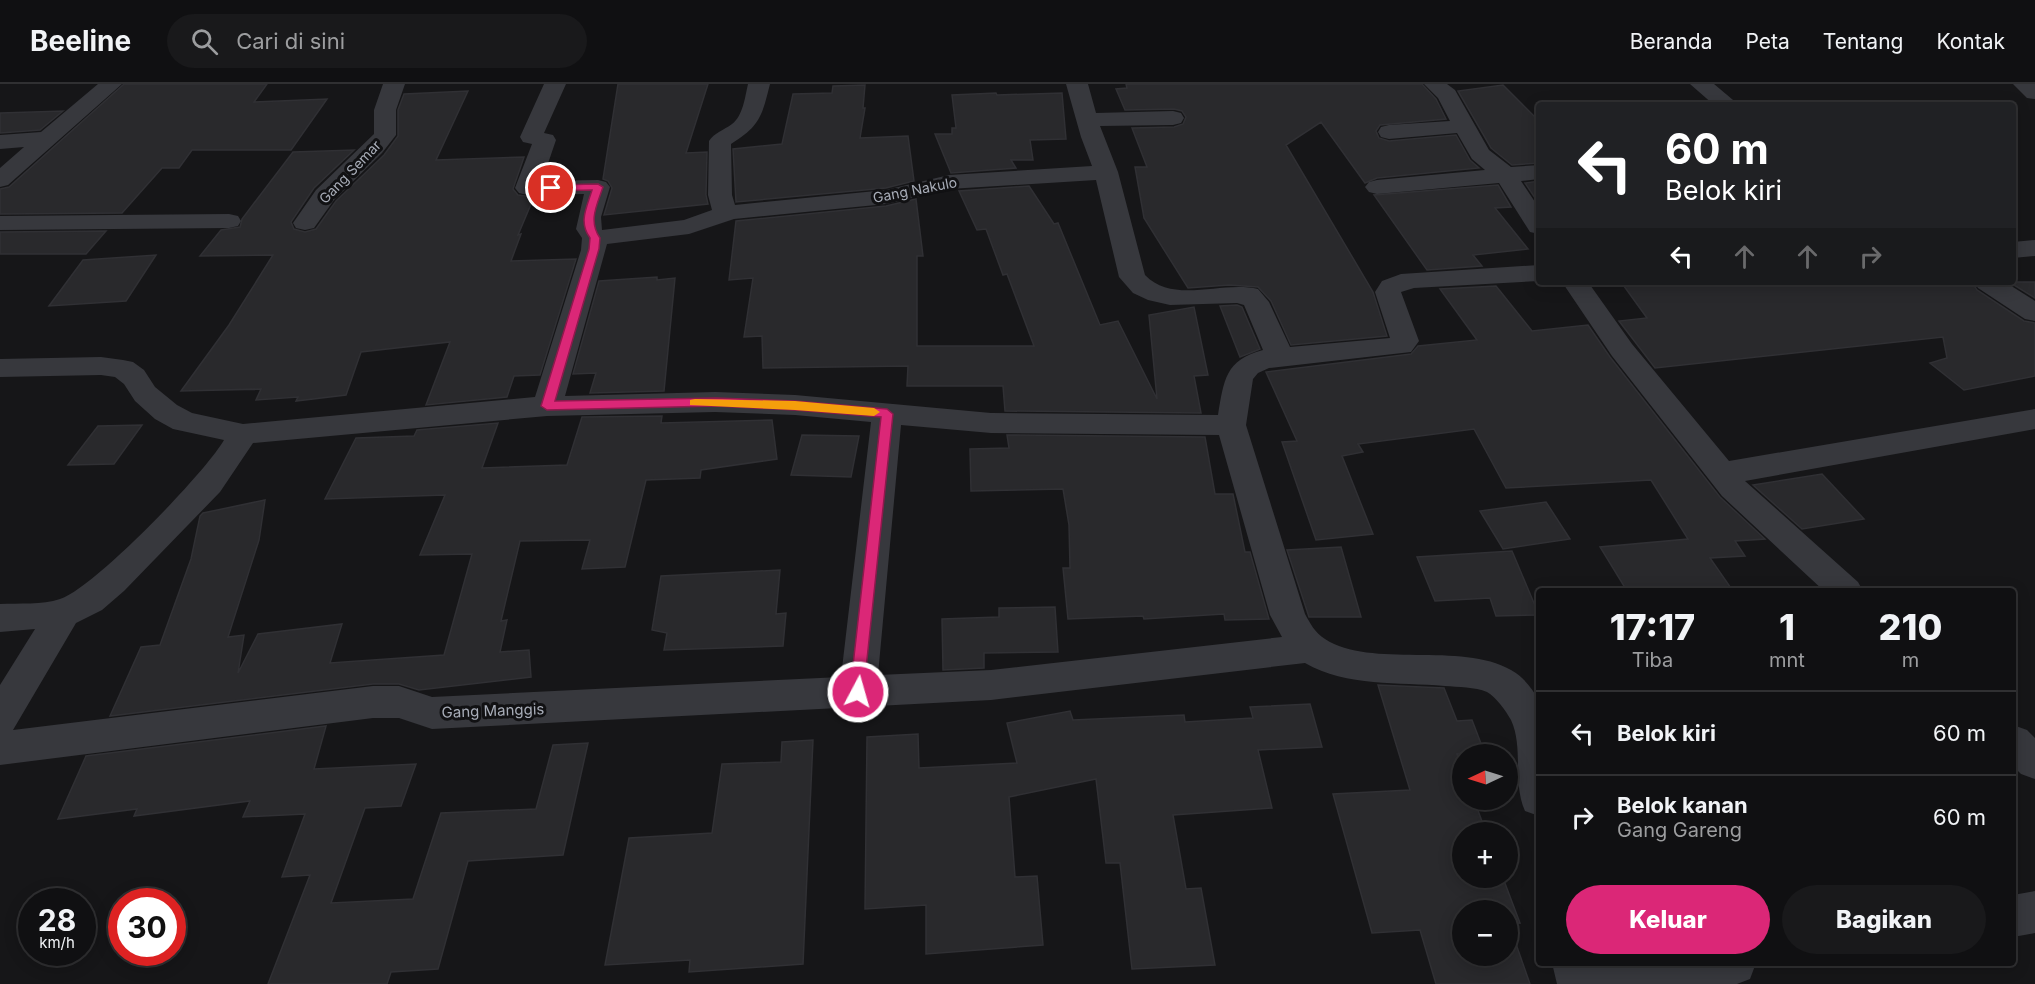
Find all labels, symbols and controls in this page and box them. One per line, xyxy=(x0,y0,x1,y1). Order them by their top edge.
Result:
search box xyxy=(167,14,587,68)
text: Beeline xyxy=(30,24,131,58)
icon: search xyxy=(188,25,221,58)
text: Cari di sini xyxy=(236,28,345,54)
text: Beranda xyxy=(1630,29,1712,54)
text: Peta xyxy=(1745,29,1790,54)
text: Tentang xyxy=(1823,29,1903,54)
text: Kontak xyxy=(1936,29,2005,54)
text: 60 m xyxy=(1665,123,1769,174)
icon: left xyxy=(1566,126,1644,204)
street label: Gang Semar xyxy=(315,136,384,207)
pin xyxy=(525,162,576,213)
icon: arrive xyxy=(534,171,567,204)
street label: Gang Nakulo xyxy=(871,173,958,206)
text: Belok kiri xyxy=(1665,174,1782,207)
icon: left xyxy=(1665,240,1698,273)
icon: ahead xyxy=(1728,240,1761,273)
icon: ahead xyxy=(1791,240,1824,273)
icon: right xyxy=(1854,240,1887,273)
text: 17:17 xyxy=(1610,605,1695,649)
text: 1 xyxy=(1779,605,1795,649)
text: 210 xyxy=(1879,605,1942,649)
text: Tiba xyxy=(1632,648,1673,672)
text: mnt xyxy=(1769,648,1805,672)
text: m xyxy=(1902,648,1919,672)
position arrow xyxy=(826,660,890,724)
street label: Gang Manggis xyxy=(441,699,545,722)
icon: left xyxy=(1566,717,1599,750)
text: Belok kiri xyxy=(1617,720,1716,746)
text: 60 m xyxy=(1933,720,1986,746)
north arrow xyxy=(1452,744,1518,810)
map controls xyxy=(1452,744,1518,966)
text: Belok kanan xyxy=(1617,792,1748,818)
icon: right xyxy=(1566,801,1599,834)
text: 60 m xyxy=(1933,804,1986,830)
text: Gang Gareng xyxy=(1617,818,1742,842)
button: + xyxy=(1452,822,1518,888)
button: Keluar xyxy=(1566,885,1770,954)
button: Bagikan xyxy=(1782,885,1986,954)
speed limit sign: 30 xyxy=(108,888,186,966)
button: − xyxy=(1452,900,1518,966)
text: 28 xyxy=(38,902,76,938)
text: km/h xyxy=(39,933,75,952)

